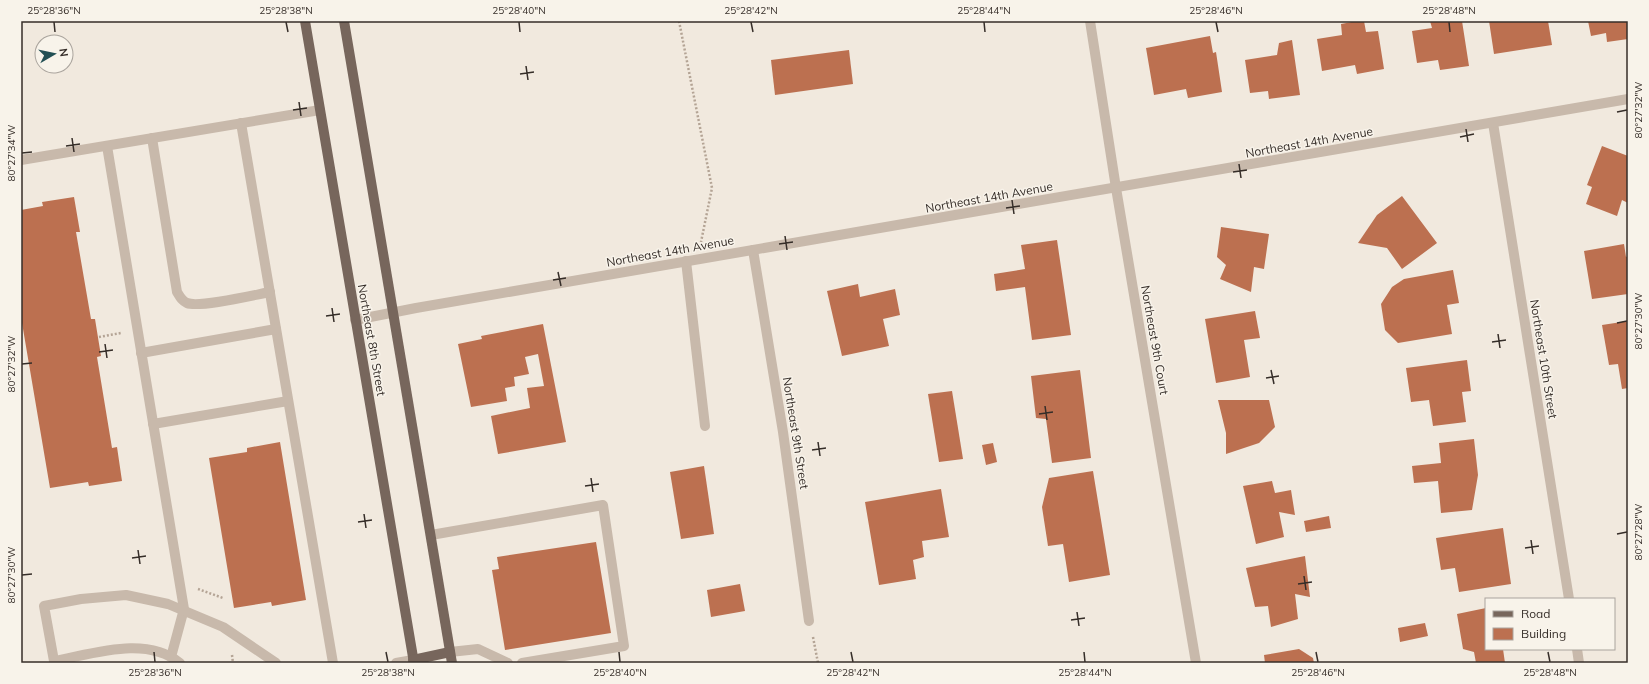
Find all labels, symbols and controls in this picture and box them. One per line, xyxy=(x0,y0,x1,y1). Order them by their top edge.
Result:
text: 25°28'36"N xyxy=(27,4,81,17)
text: 25°28'38"N xyxy=(259,4,313,17)
text: 25°28'40"N xyxy=(492,4,546,17)
text: 25°28'42"N xyxy=(724,4,778,17)
text: 25°28'44"N xyxy=(957,4,1011,17)
text: 25°28'46"N xyxy=(1189,4,1243,17)
text: 25°28'48"N xyxy=(1422,4,1476,17)
north arrow xyxy=(34,34,74,74)
text: N xyxy=(56,47,71,58)
text: 80°27'32"W xyxy=(1632,82,1645,138)
street label: Northeast 14th Avenue xyxy=(1244,123,1374,161)
text: 80°27'34"W xyxy=(5,125,18,181)
street label: Northeast 14th Avenue xyxy=(924,178,1054,216)
street label: Northeast 14th Avenue xyxy=(605,232,735,270)
street label: Northeast 8th Street xyxy=(355,283,389,397)
street label: Northeast 9th Court xyxy=(1138,284,1172,396)
text: 80°27'30"W xyxy=(1632,293,1645,349)
street label: Northeast 10th Street xyxy=(1527,298,1561,420)
text: 80°27'32"W xyxy=(5,336,18,392)
street label: Northeast 9th Street xyxy=(780,376,812,490)
text: 80°27'28"W xyxy=(1632,504,1645,560)
text: 80°27'30"W xyxy=(5,547,18,603)
legend xyxy=(1485,598,1615,650)
text: Road xyxy=(1521,606,1550,621)
text: Building xyxy=(1521,626,1566,641)
text: 25°28'36"N xyxy=(128,666,182,679)
text: 25°28'38"N xyxy=(361,666,415,679)
text: 25°28'40"N xyxy=(593,666,647,679)
text: 25°28'42"N xyxy=(826,666,880,679)
text: 25°28'44"N xyxy=(1058,666,1112,679)
text: 25°28'46"N xyxy=(1291,666,1345,679)
text: 25°28'48"N xyxy=(1523,666,1577,679)

